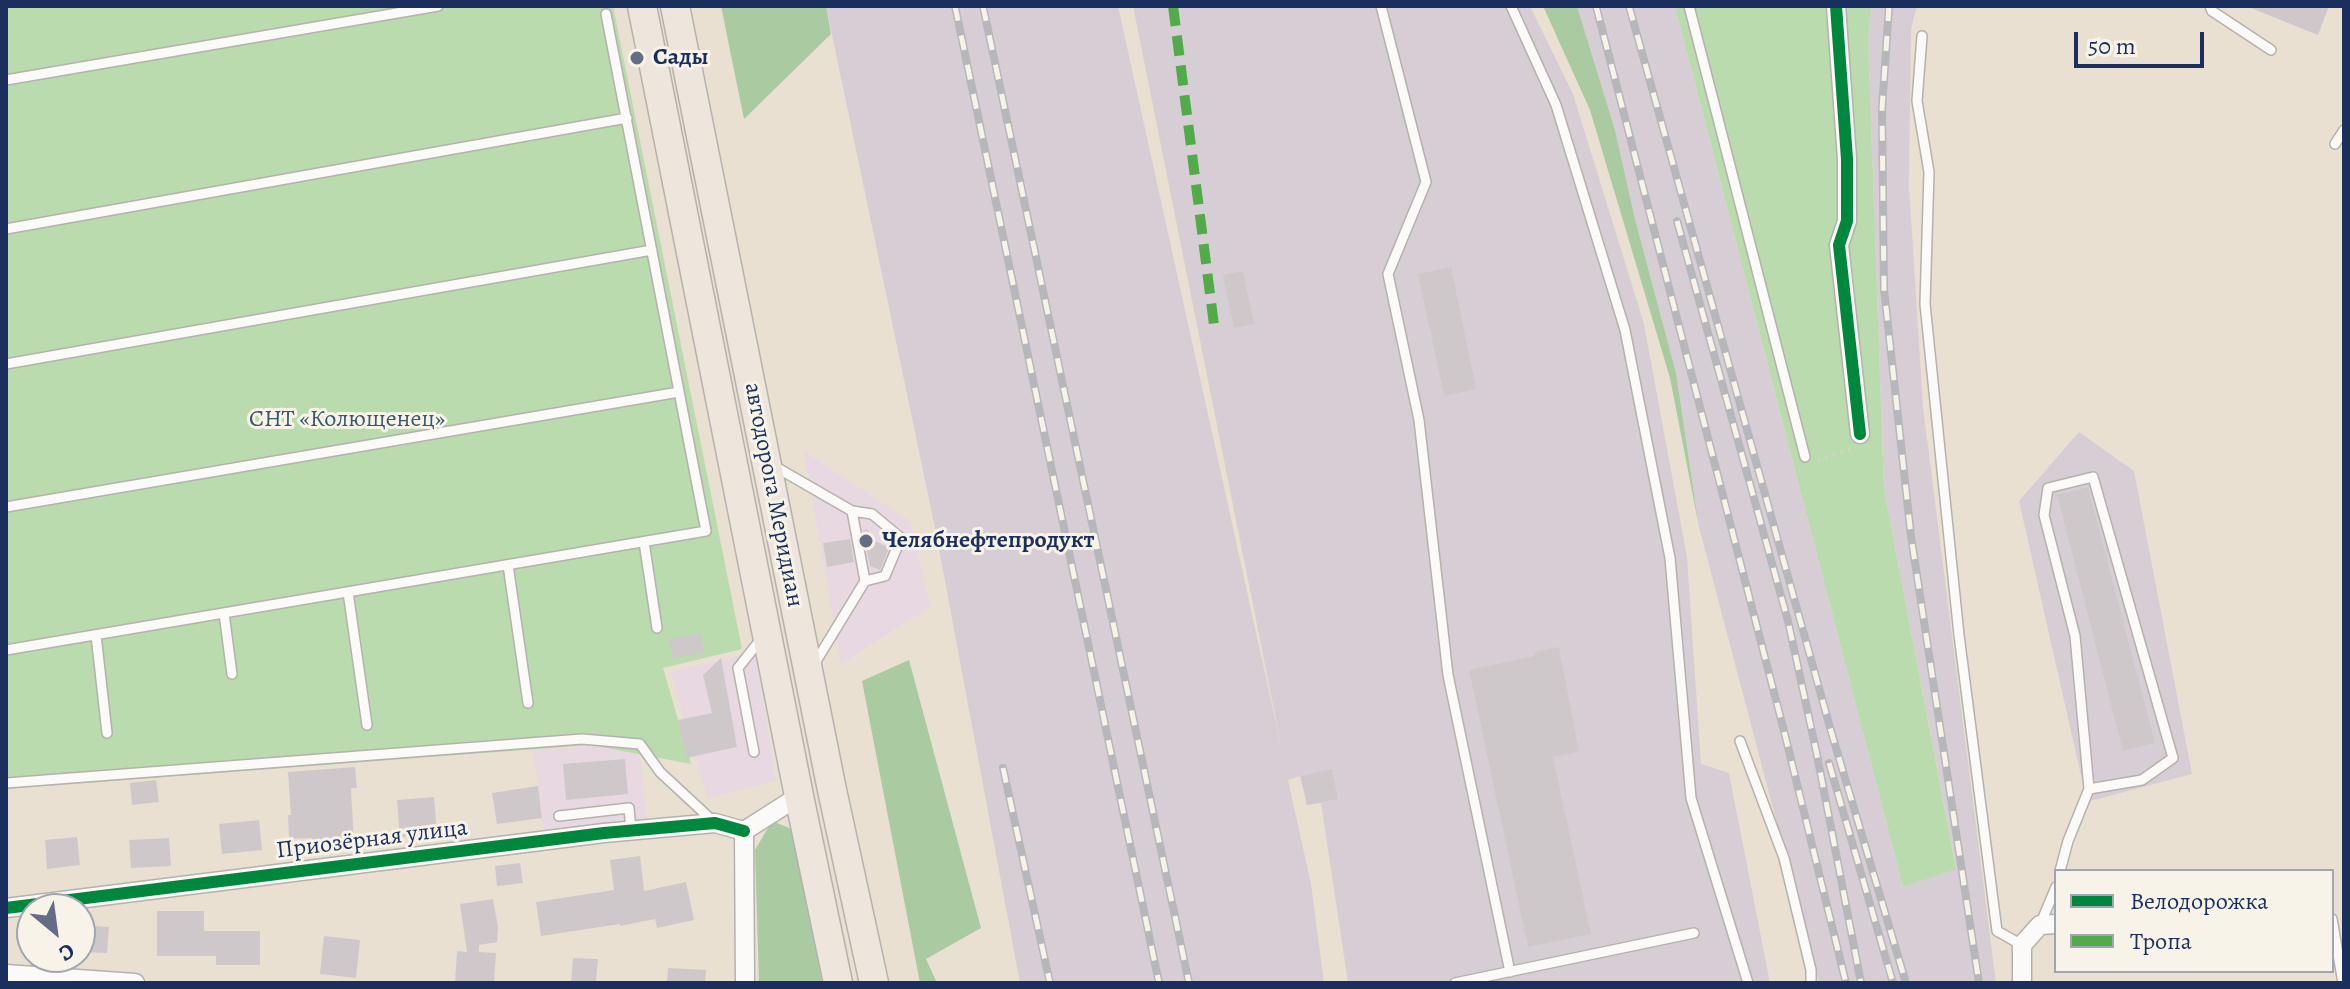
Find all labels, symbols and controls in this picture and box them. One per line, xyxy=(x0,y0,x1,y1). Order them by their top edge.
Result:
scale bar xyxy=(2078,16,2208,66)
text: 50 m xyxy=(2088,30,2136,62)
place label: Сады xyxy=(653,44,709,72)
marker: Сады xyxy=(628,49,646,67)
street label: автодорога Меридиан xyxy=(737,380,809,610)
park label: СНТ «Колющенец» xyxy=(249,406,445,434)
place label: Челябнефтепродукт xyxy=(882,527,1095,555)
marker: Челябнефтепродукт xyxy=(857,532,875,550)
street label: Приозёрная улица xyxy=(275,814,469,866)
legend xyxy=(2054,869,2334,973)
text: Велодорожка xyxy=(2130,885,2268,917)
north arrow xyxy=(16,893,96,973)
text: Тропа xyxy=(2130,925,2192,957)
text: С xyxy=(53,936,80,969)

